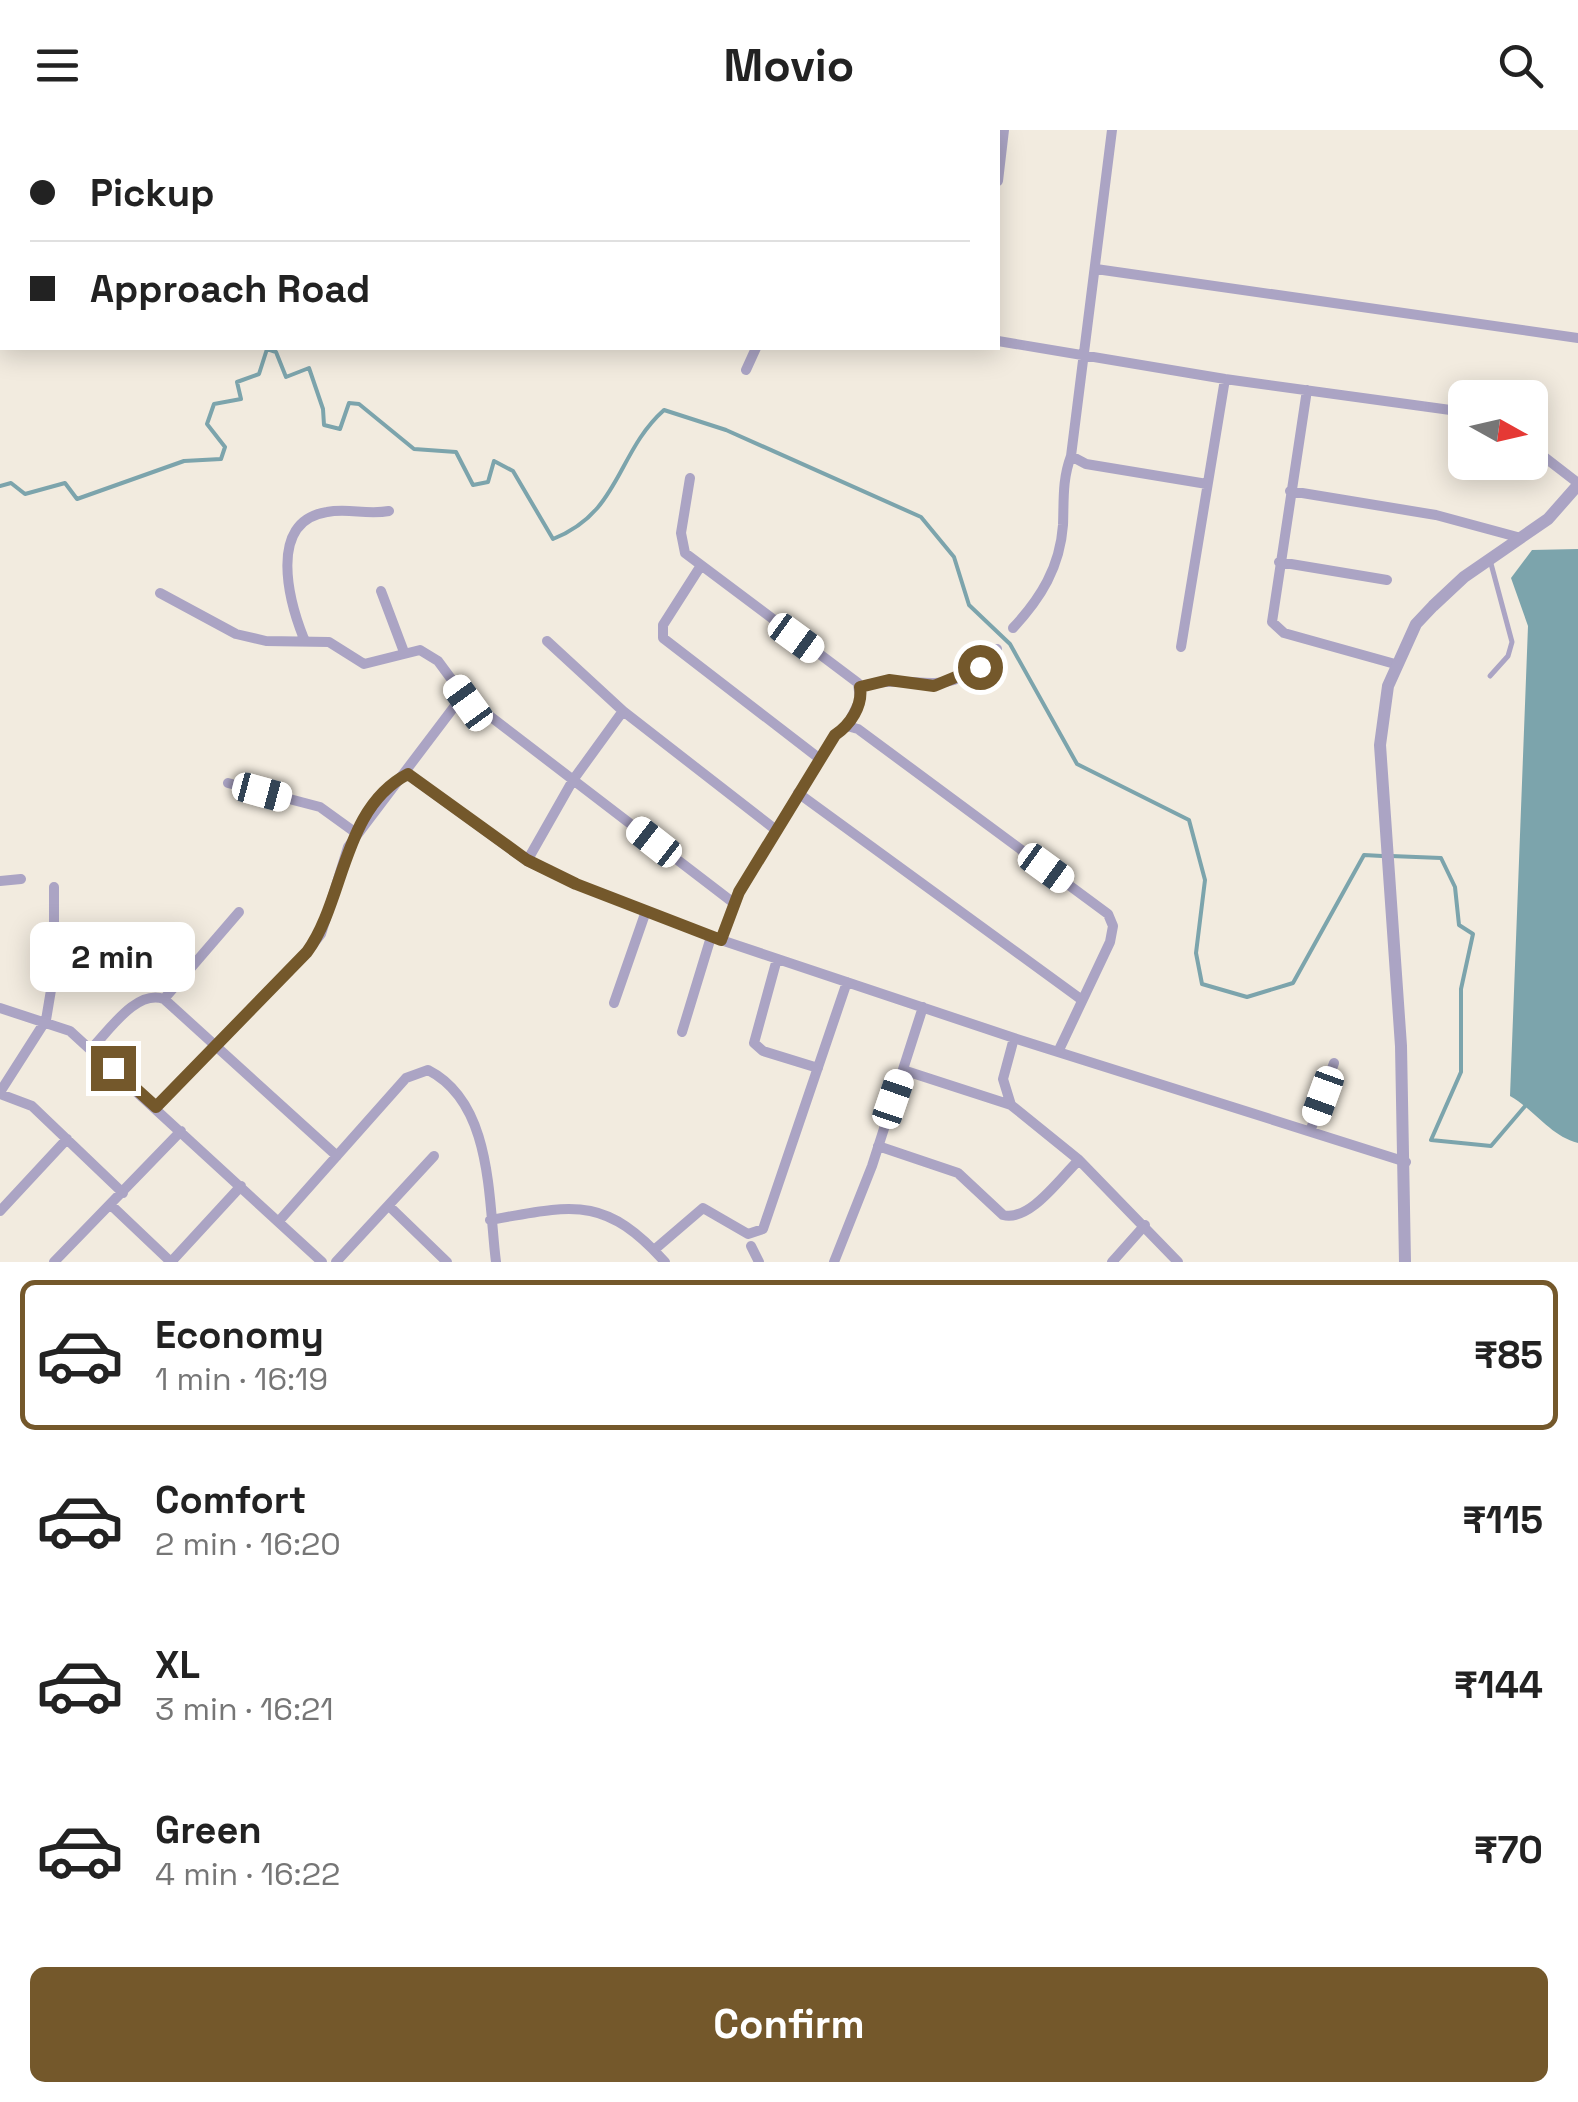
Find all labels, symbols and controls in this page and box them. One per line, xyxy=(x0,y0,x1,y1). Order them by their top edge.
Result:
text: Movio xyxy=(724,37,854,94)
icon: menu xyxy=(30,38,85,93)
icon: search xyxy=(1493,38,1548,93)
text: Pickup xyxy=(90,169,214,217)
text: Approach Road xyxy=(90,265,370,313)
north arrow xyxy=(1448,380,1548,480)
map controls xyxy=(1448,380,1548,480)
car xyxy=(763,608,829,668)
route start xyxy=(958,645,1003,690)
car xyxy=(438,670,498,736)
car xyxy=(229,770,295,814)
car xyxy=(621,812,687,872)
car xyxy=(1013,838,1079,898)
callout: 2 min xyxy=(31,923,196,993)
text: 2 min xyxy=(71,937,154,977)
route end xyxy=(91,1046,136,1091)
car xyxy=(1299,1063,1347,1129)
car xyxy=(869,1066,917,1132)
icon: car xyxy=(35,1310,125,1400)
text: Economy xyxy=(155,1311,324,1359)
text: ₹85 xyxy=(1474,1331,1543,1379)
text: 1 min · 16:19 xyxy=(155,1359,328,1399)
icon: car xyxy=(35,1475,125,1565)
text: Comfort xyxy=(155,1476,306,1524)
text: ₹115 xyxy=(1462,1496,1543,1544)
text: 2 min · 16:20 xyxy=(155,1524,341,1564)
icon: car xyxy=(35,1640,125,1730)
text: XL xyxy=(155,1641,200,1689)
text: ₹144 xyxy=(1454,1661,1543,1709)
text: 3 min · 16:21 xyxy=(155,1689,334,1729)
icon: car xyxy=(35,1805,125,1895)
text: Green xyxy=(155,1806,262,1854)
text: ₹70 xyxy=(1474,1826,1543,1874)
text: 4 min · 16:22 xyxy=(155,1854,340,1894)
button: Confirm xyxy=(30,1967,1548,2082)

